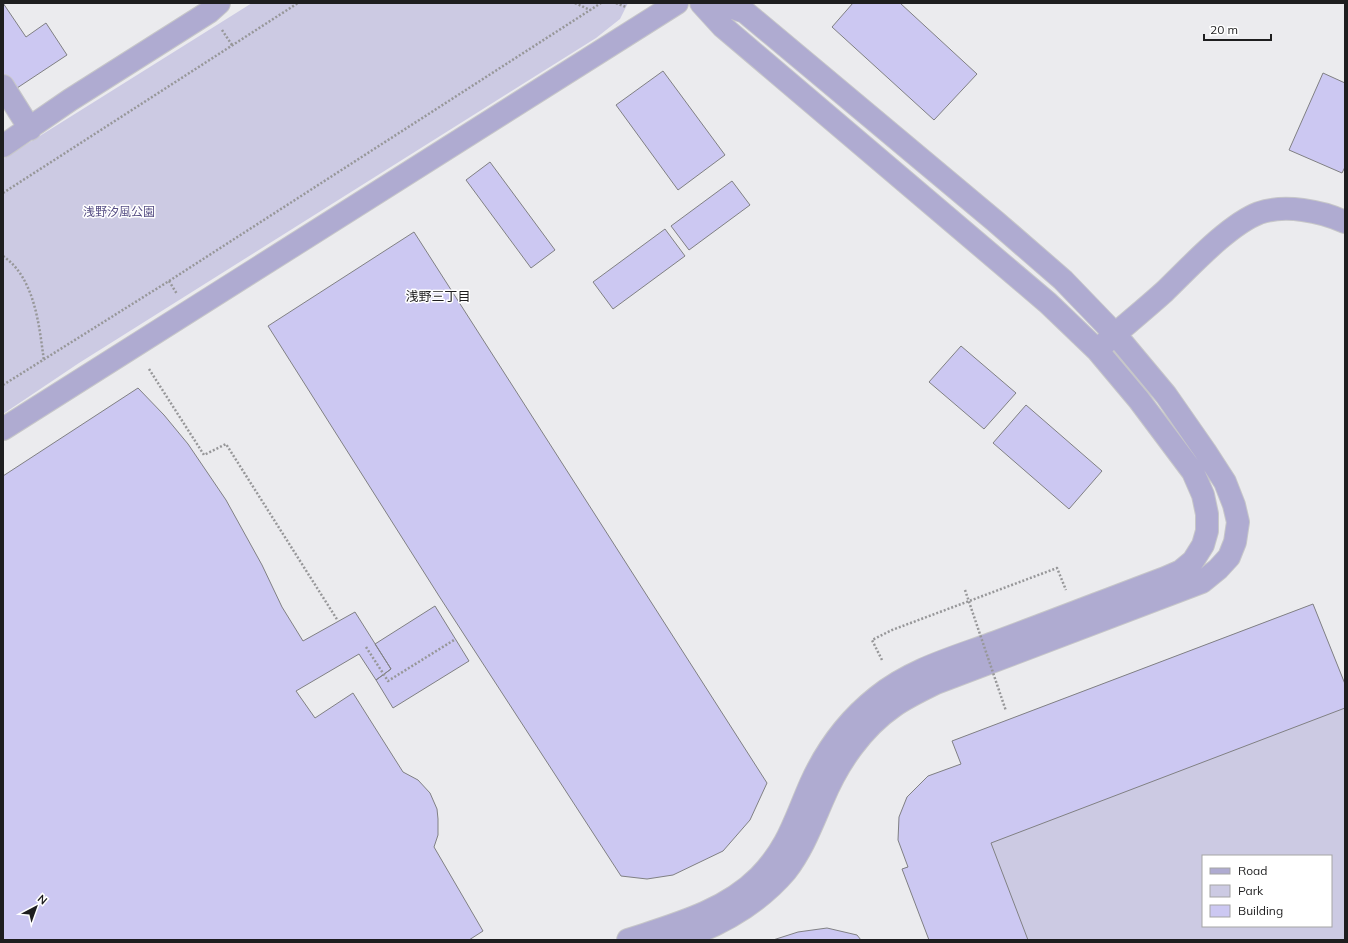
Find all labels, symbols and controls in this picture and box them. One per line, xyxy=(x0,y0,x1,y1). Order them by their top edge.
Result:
scale bar xyxy=(1204,16,1271,42)
text: 20 m xyxy=(1210,22,1238,37)
park label: 浅野汐風公園 xyxy=(83,204,155,219)
district label: 浅野三丁目 xyxy=(405,288,471,304)
legend xyxy=(1202,855,1332,927)
text: Road xyxy=(1238,863,1267,878)
text: Park xyxy=(1238,883,1264,898)
north arrow xyxy=(16,887,56,927)
text: N xyxy=(35,891,50,907)
text: Building xyxy=(1238,903,1283,918)

